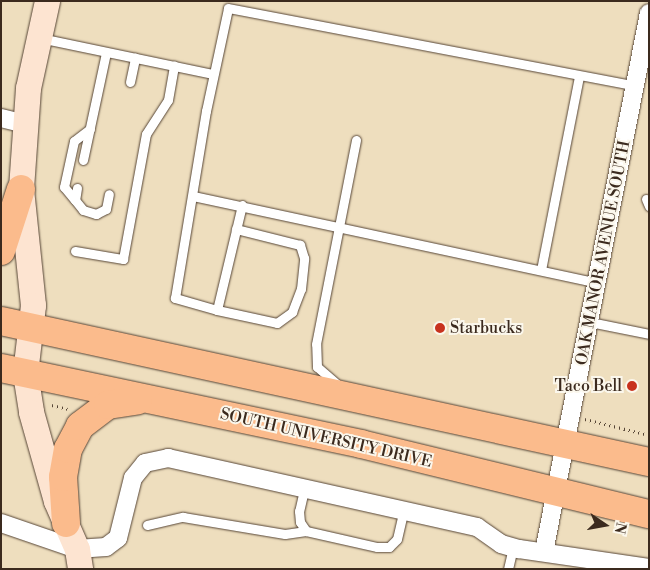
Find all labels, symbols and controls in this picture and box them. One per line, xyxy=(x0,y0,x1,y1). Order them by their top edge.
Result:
street label: OAK MANOR AVENUE SOUTH xyxy=(572,139,634,367)
place label: Starbucks xyxy=(450,318,522,338)
marker: Starbucks xyxy=(434,322,446,334)
place label: Taco Bell xyxy=(554,376,622,396)
marker: Taco Bell xyxy=(626,380,638,392)
street label: SOUTH UNIVERSITY DRIVE xyxy=(218,404,434,472)
north arrow xyxy=(580,500,630,550)
text: N xyxy=(610,521,630,535)

